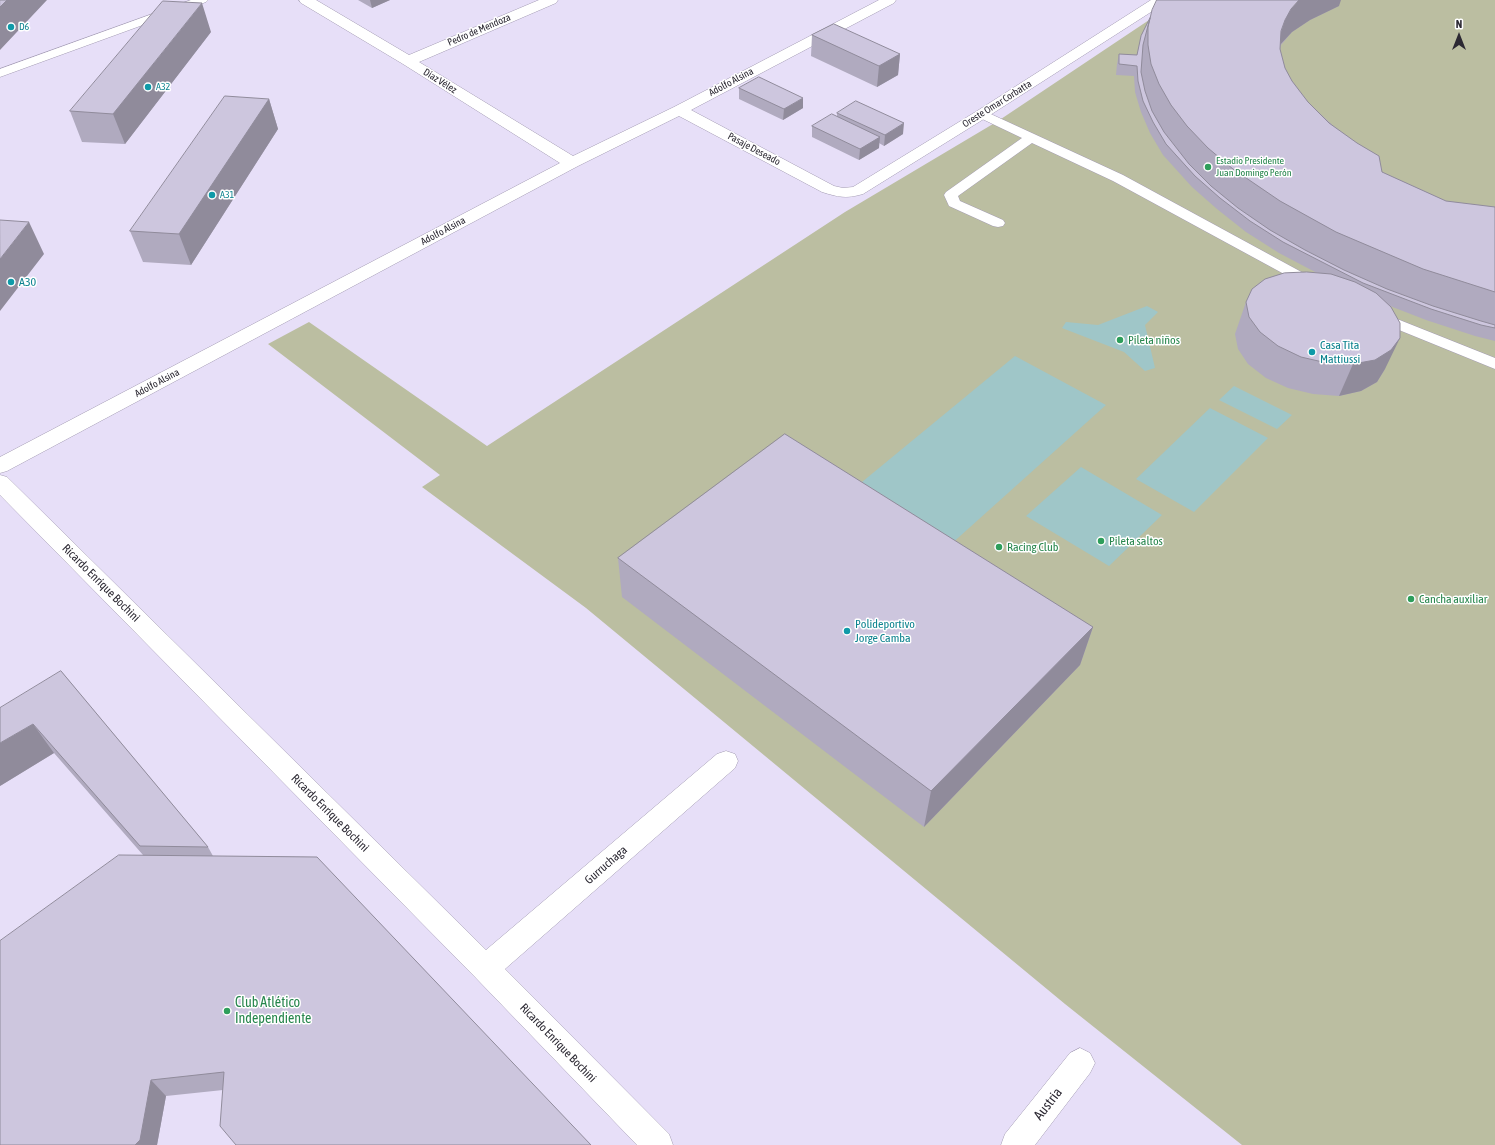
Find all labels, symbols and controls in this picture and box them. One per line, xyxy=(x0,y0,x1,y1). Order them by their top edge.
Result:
street label: Pedro de Mendoza xyxy=(446,11,512,49)
north arrow xyxy=(1439,16,1479,56)
text: N xyxy=(1456,18,1462,30)
place label: D6 xyxy=(19,21,29,33)
marker: D6 xyxy=(6,22,16,32)
street label: Adolfo Alsina xyxy=(707,65,755,99)
street label: Díaz Vélez xyxy=(421,66,459,96)
street label: Oreste Omar Corbatta xyxy=(960,78,1034,130)
place label: A32 xyxy=(156,81,170,93)
marker: A32 xyxy=(143,82,153,92)
street label: Pasaje Deseado xyxy=(726,130,782,168)
place label: Estadio Presidente Juan Domingo Perón xyxy=(1216,155,1292,178)
marker: Estadio Presidente Juan Domingo Perón xyxy=(1203,162,1213,172)
place label: A31 xyxy=(220,189,234,201)
marker: A31 xyxy=(207,190,217,200)
street label: Adolfo Alsina xyxy=(419,214,467,248)
place label: A30 xyxy=(19,275,36,289)
marker: A30 xyxy=(6,277,16,287)
place label: Pileta niños xyxy=(1128,333,1180,347)
marker: Pileta niños xyxy=(1115,335,1125,345)
place label: Casa Tita Mattiussi xyxy=(1320,338,1360,366)
marker: Casa Tita Mattiussi xyxy=(1307,347,1317,357)
street label: Adolfo Alsina xyxy=(133,366,181,400)
place label: Pileta saltos xyxy=(1109,534,1163,548)
marker: Pileta saltos xyxy=(1096,536,1106,546)
place label: Racing Club xyxy=(1007,540,1058,554)
street label: Ricardo Enrique Bochini xyxy=(59,541,143,625)
marker: Racing Club xyxy=(994,542,1004,552)
place label: Cancha auxiliar xyxy=(1419,592,1487,606)
marker: Cancha auxiliar xyxy=(1406,594,1416,604)
place label: Polideportivo Jorge Camba xyxy=(855,617,915,645)
marker: Polideportivo Jorge Camba xyxy=(842,626,852,636)
street label: Ricardo Enrique Bochini xyxy=(288,771,372,855)
street label: Gurruchaga xyxy=(582,843,630,887)
place label: Club Atlético Independiente xyxy=(235,995,311,1028)
street label: Ricardo Enrique Bochini xyxy=(517,1001,599,1085)
marker: Club Atlético Independiente xyxy=(222,1006,232,1016)
street label: Austria xyxy=(1030,1084,1066,1124)

